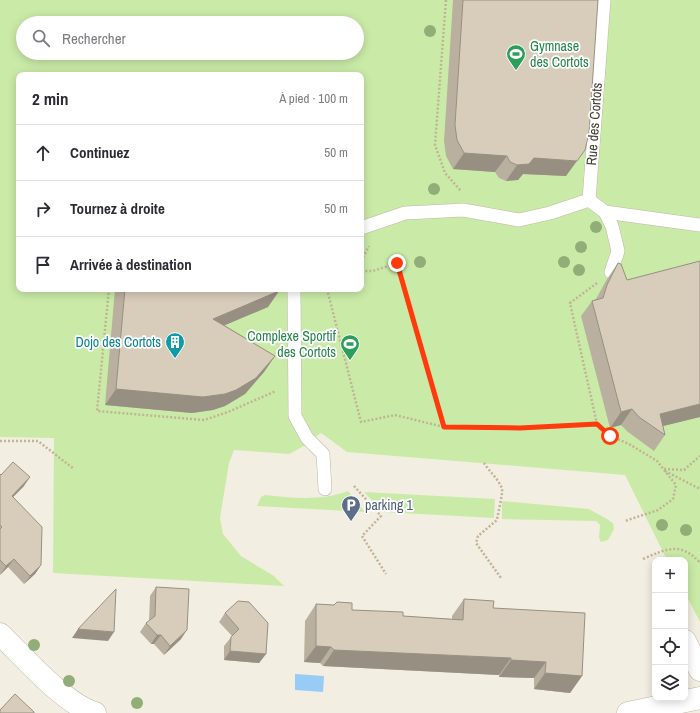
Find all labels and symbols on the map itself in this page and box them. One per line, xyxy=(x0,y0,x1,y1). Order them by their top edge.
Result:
place label: Gymnase des Cortots xyxy=(530,37,589,71)
sports icon: Gymnase des Cortots xyxy=(505,43,527,71)
street label: Rue des Cortots xyxy=(582,82,606,166)
route end xyxy=(388,254,406,272)
place label: Complexe Sportif des Cortots xyxy=(247,327,337,361)
building icon: Dojo des Cortots xyxy=(164,331,186,359)
place label: Dojo des Cortots xyxy=(76,333,161,351)
sports icon: Complexe Sportif des Cortots xyxy=(339,333,361,361)
route start xyxy=(601,427,619,445)
parking icon: parking 1 xyxy=(340,494,362,522)
place label: parking 1 xyxy=(365,496,413,514)

